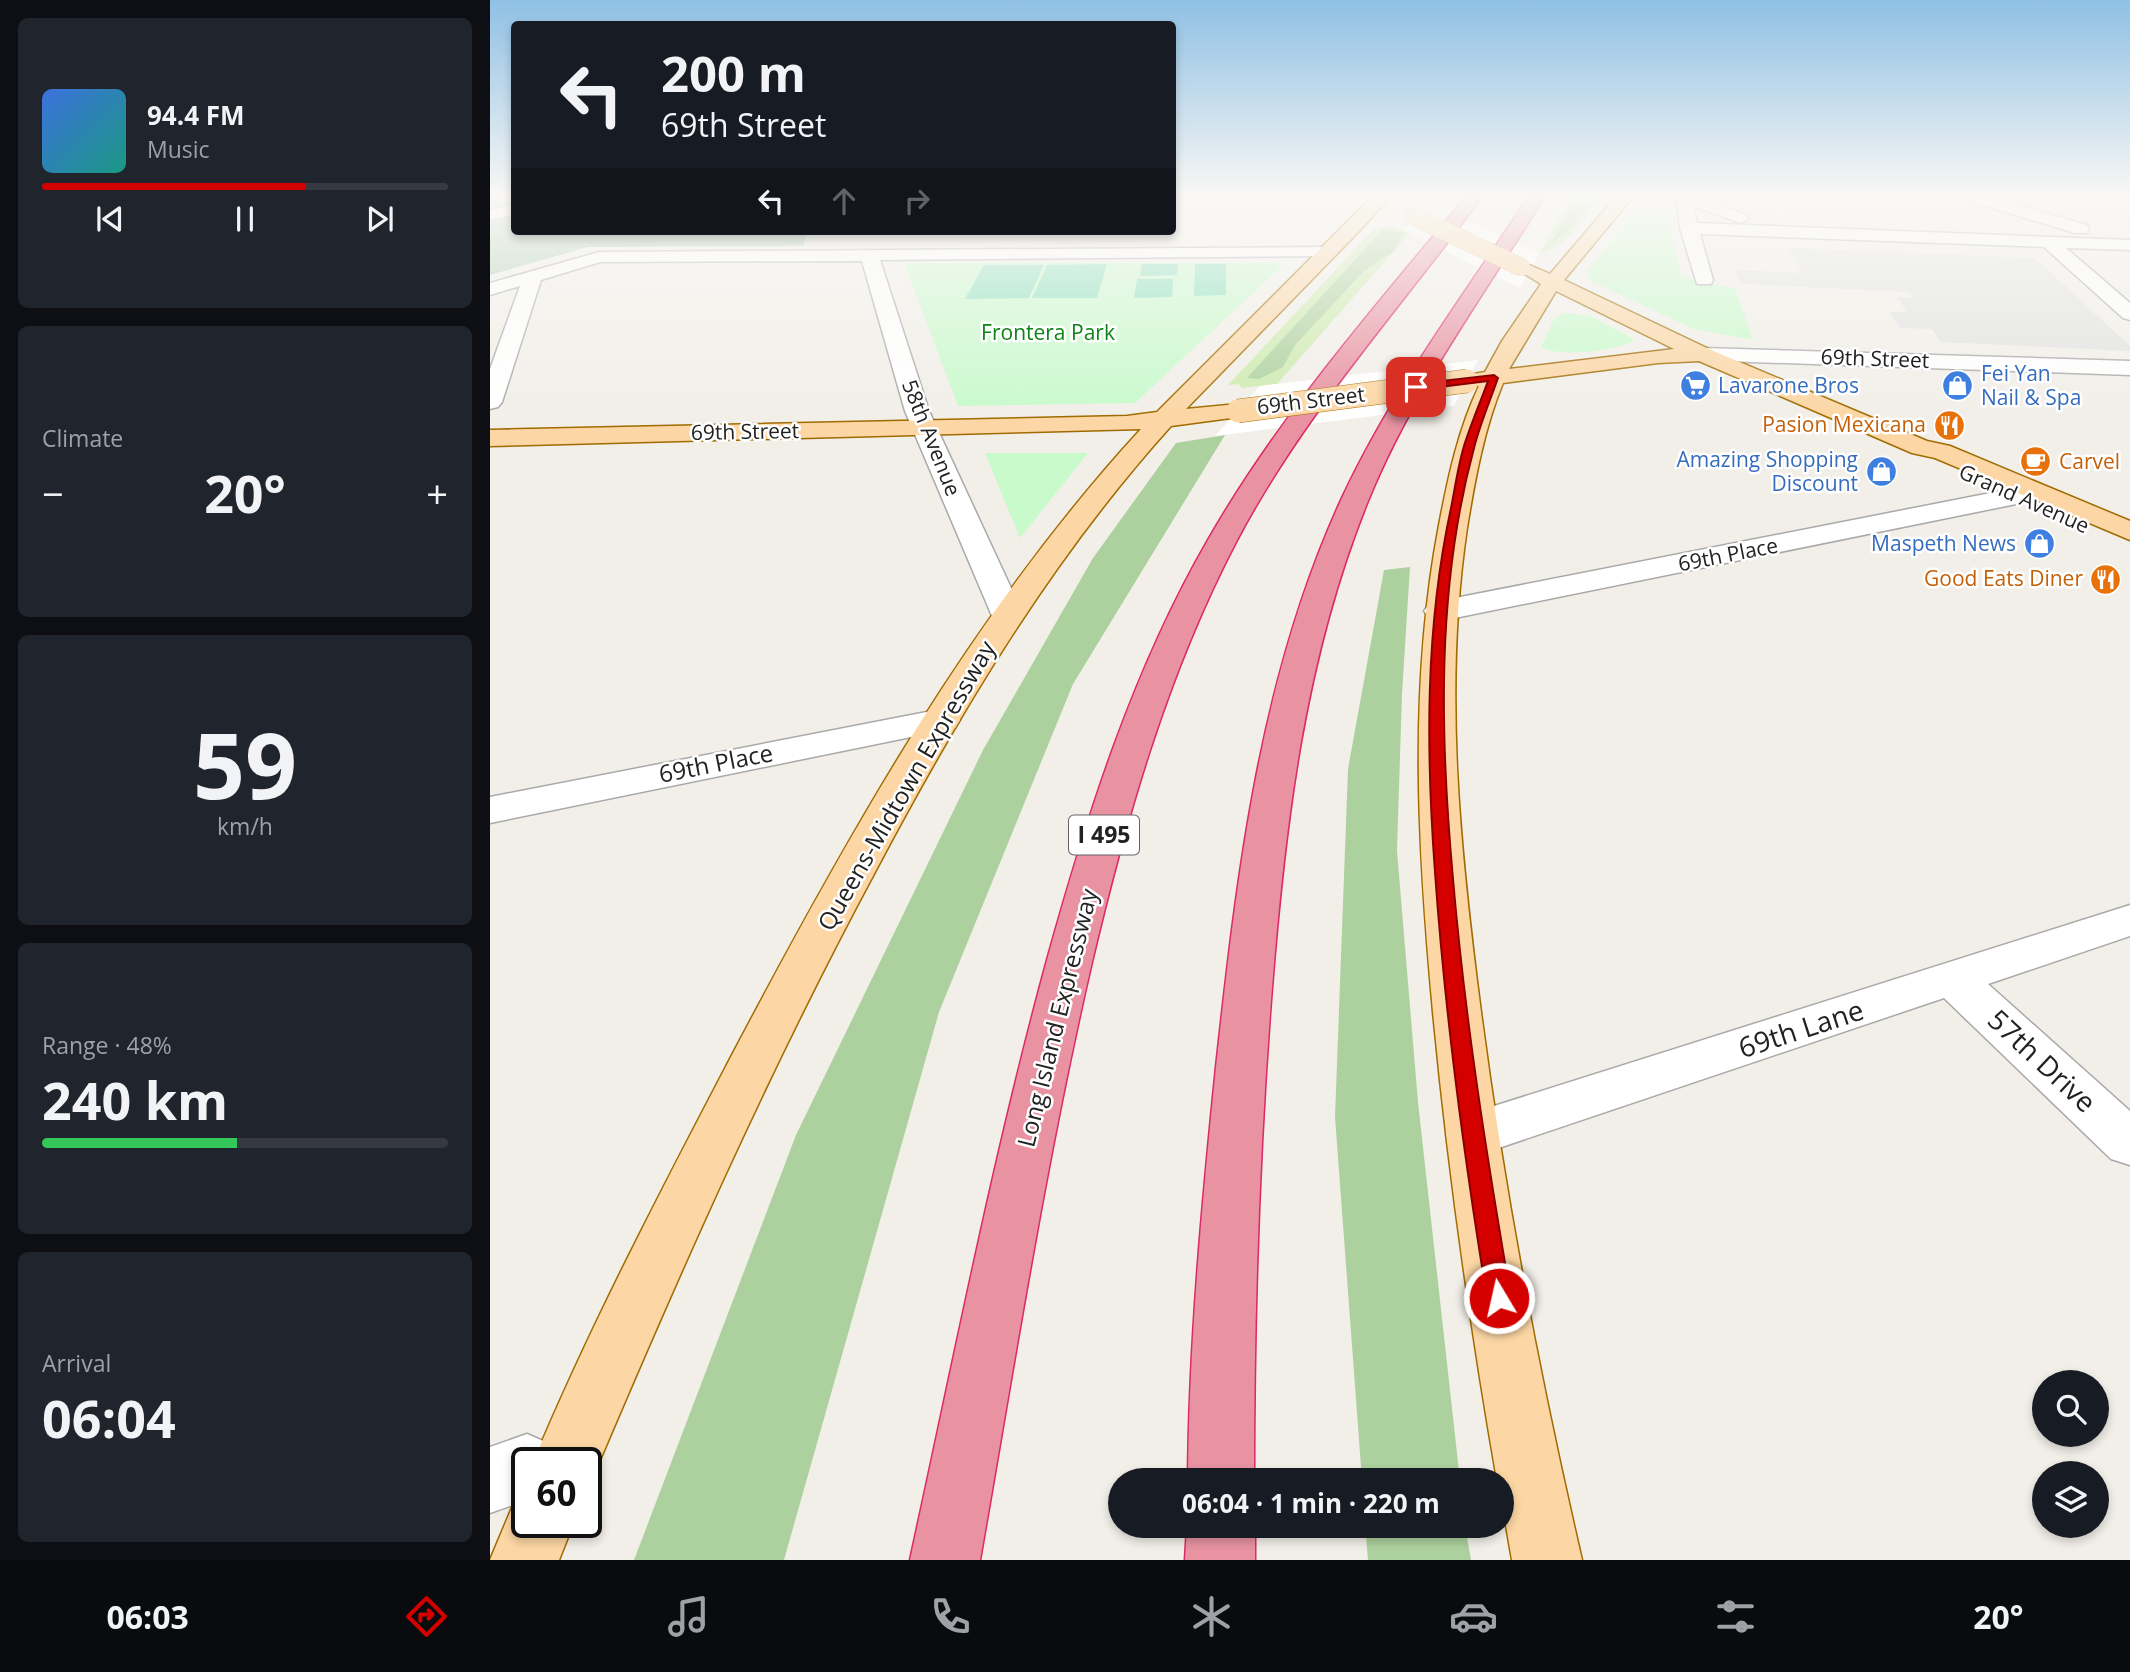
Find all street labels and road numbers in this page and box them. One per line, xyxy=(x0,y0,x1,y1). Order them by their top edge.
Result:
street label: 69th Street xyxy=(1820,342,1930,374)
street label: 58th Avenue xyxy=(896,375,968,500)
street label: 69th Street xyxy=(1255,380,1366,421)
street label: 69th Street xyxy=(690,416,799,446)
street label: Grand Avenue xyxy=(1955,457,2094,539)
street label: 69th Place xyxy=(1675,531,1780,577)
street label: Queens-Midtown Expressway xyxy=(809,633,1003,936)
street label: 69th Place xyxy=(656,735,776,790)
road number: I 495 xyxy=(1069,816,1139,855)
street label: Long Island Expressway xyxy=(1009,884,1105,1150)
street label: 69th Lane xyxy=(1733,990,1868,1066)
street label: 57th Drive xyxy=(1980,1000,2105,1120)

